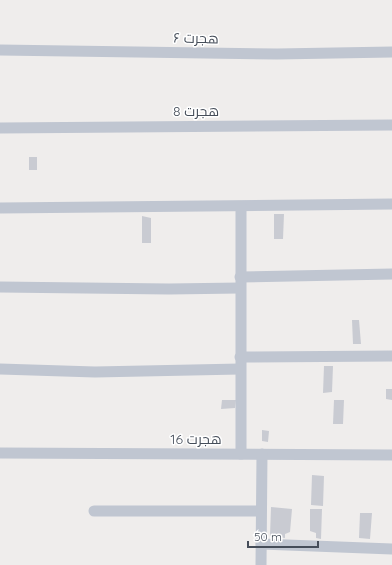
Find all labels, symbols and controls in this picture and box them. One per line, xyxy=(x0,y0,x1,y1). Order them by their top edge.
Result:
street label: هجرت ۶ xyxy=(173,29,219,47)
street label: هجرت 8 xyxy=(173,102,219,120)
street label: هجرت 16 xyxy=(170,430,222,448)
scale bar xyxy=(248,523,318,549)
text: 50 m xyxy=(254,529,282,544)

